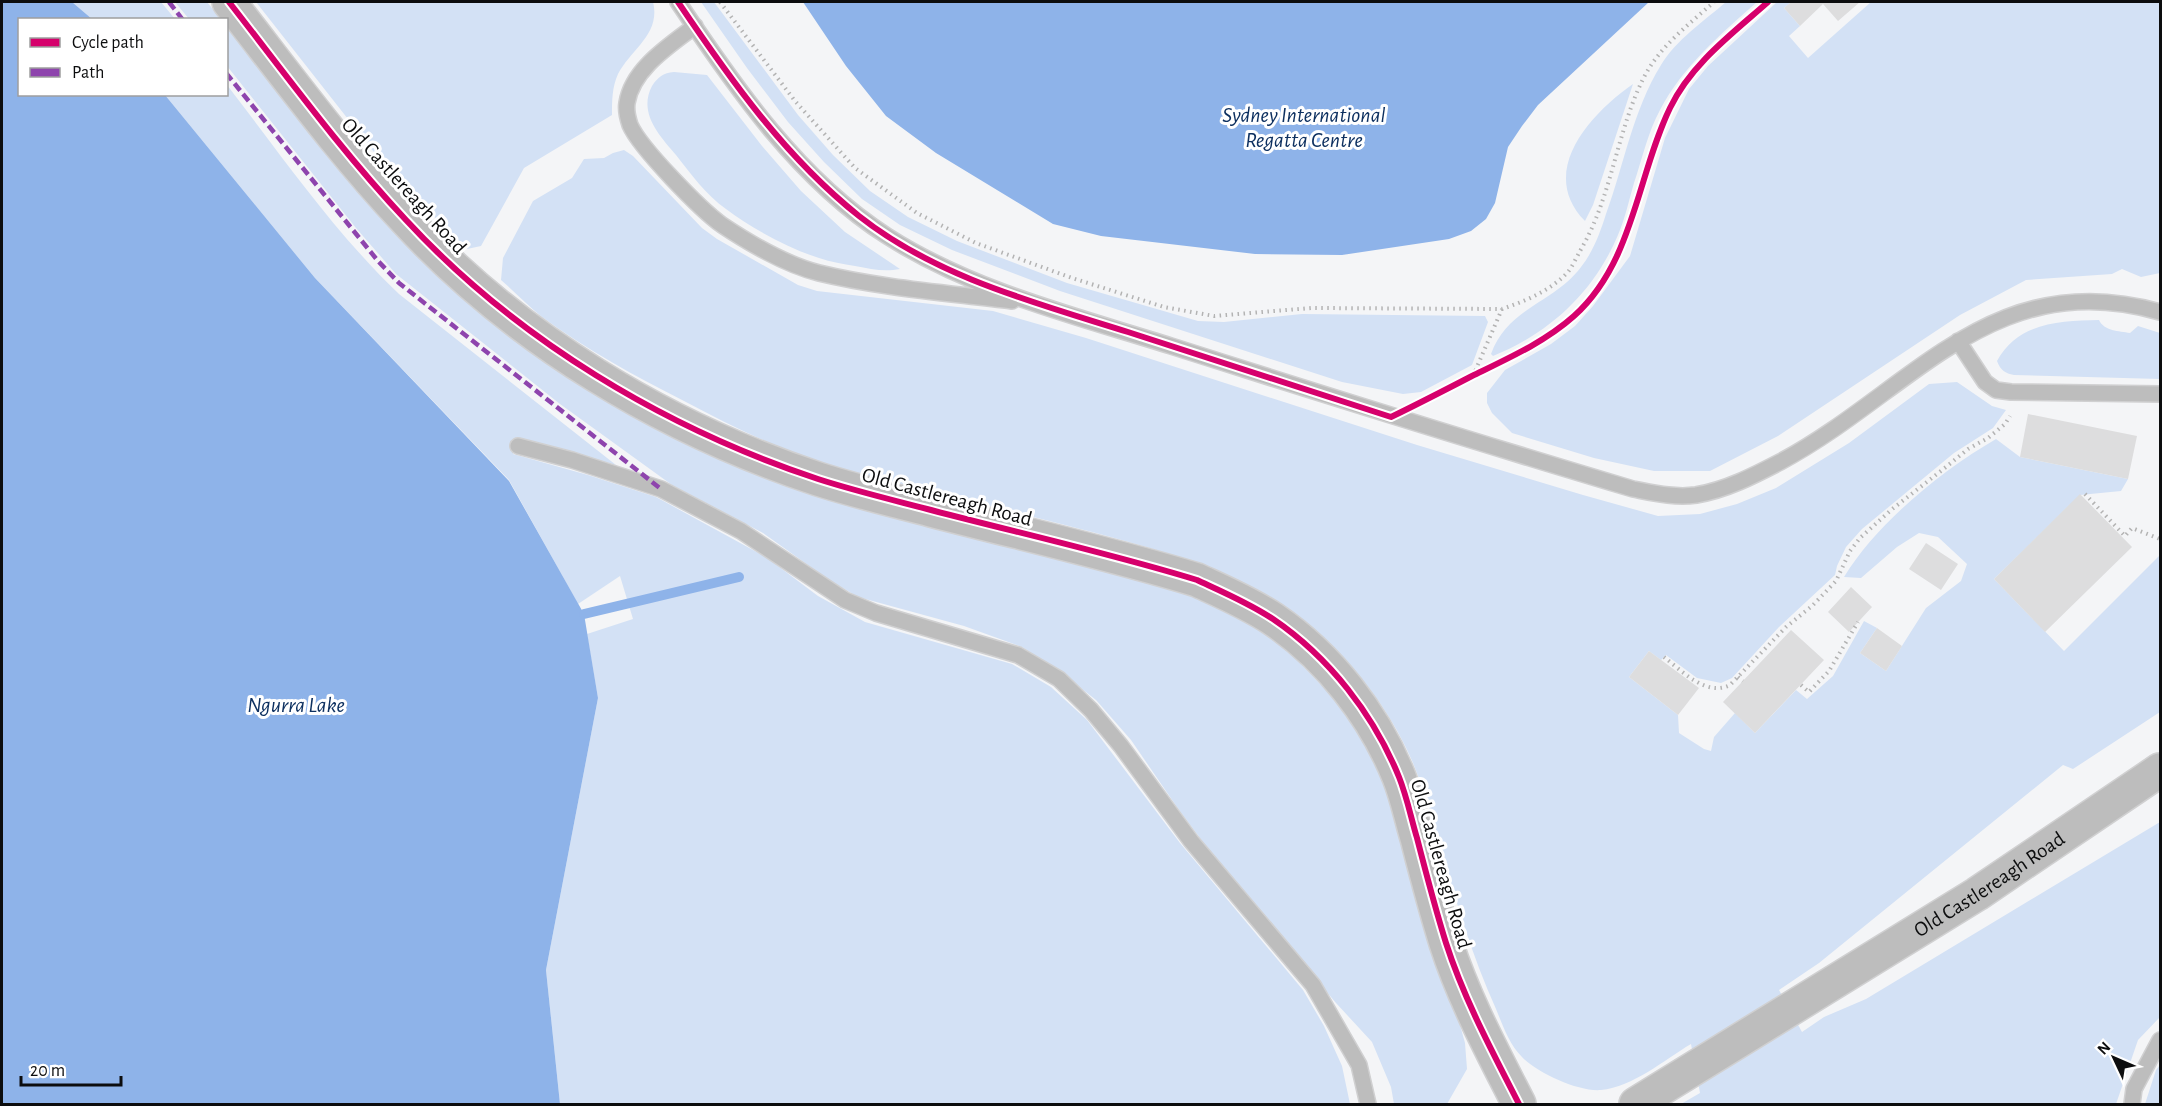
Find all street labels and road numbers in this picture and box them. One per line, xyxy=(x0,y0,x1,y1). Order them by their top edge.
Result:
street label: Old Castlereagh Road xyxy=(338,114,471,258)
street label: Old Castlereagh Road xyxy=(860,464,1035,530)
street label: Old Castlereagh Road xyxy=(1407,777,1475,951)
street label: Old Castlereagh Road xyxy=(1910,827,2068,941)

